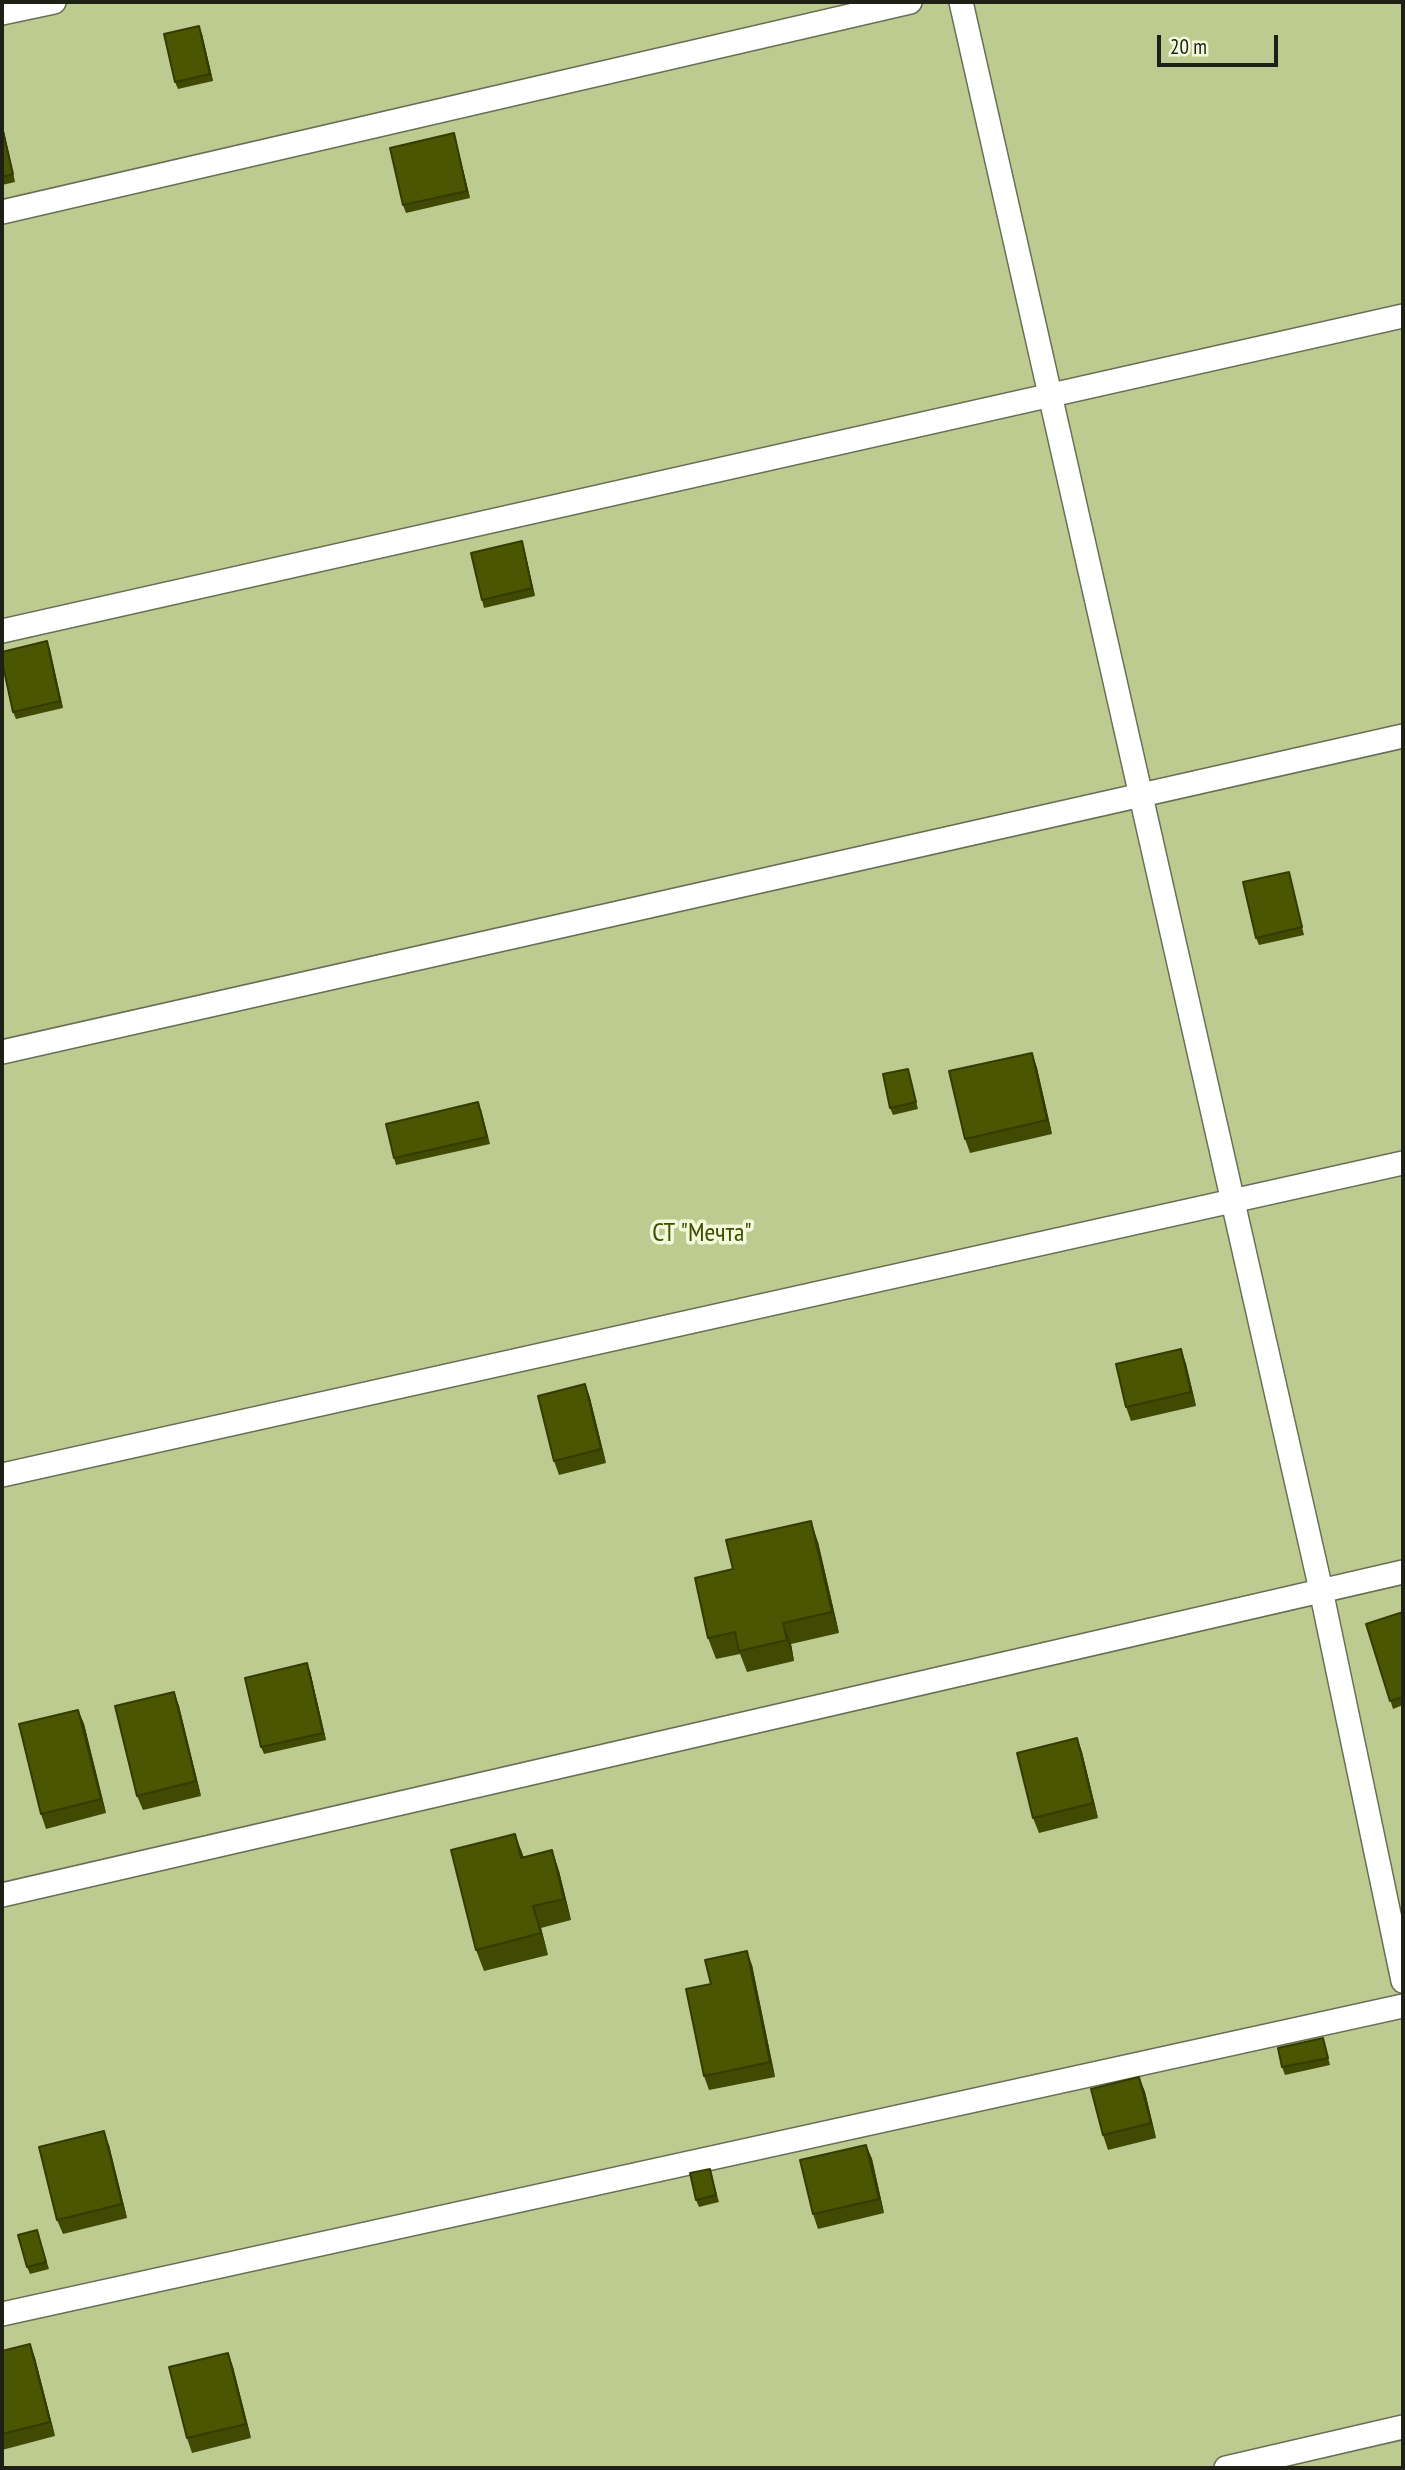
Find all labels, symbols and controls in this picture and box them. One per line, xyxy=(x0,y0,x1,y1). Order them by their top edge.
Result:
scale bar xyxy=(1160,21,1281,65)
text: 20 m xyxy=(1170,33,1207,60)
park label: СТ "Мечта" xyxy=(652,1218,752,1250)

